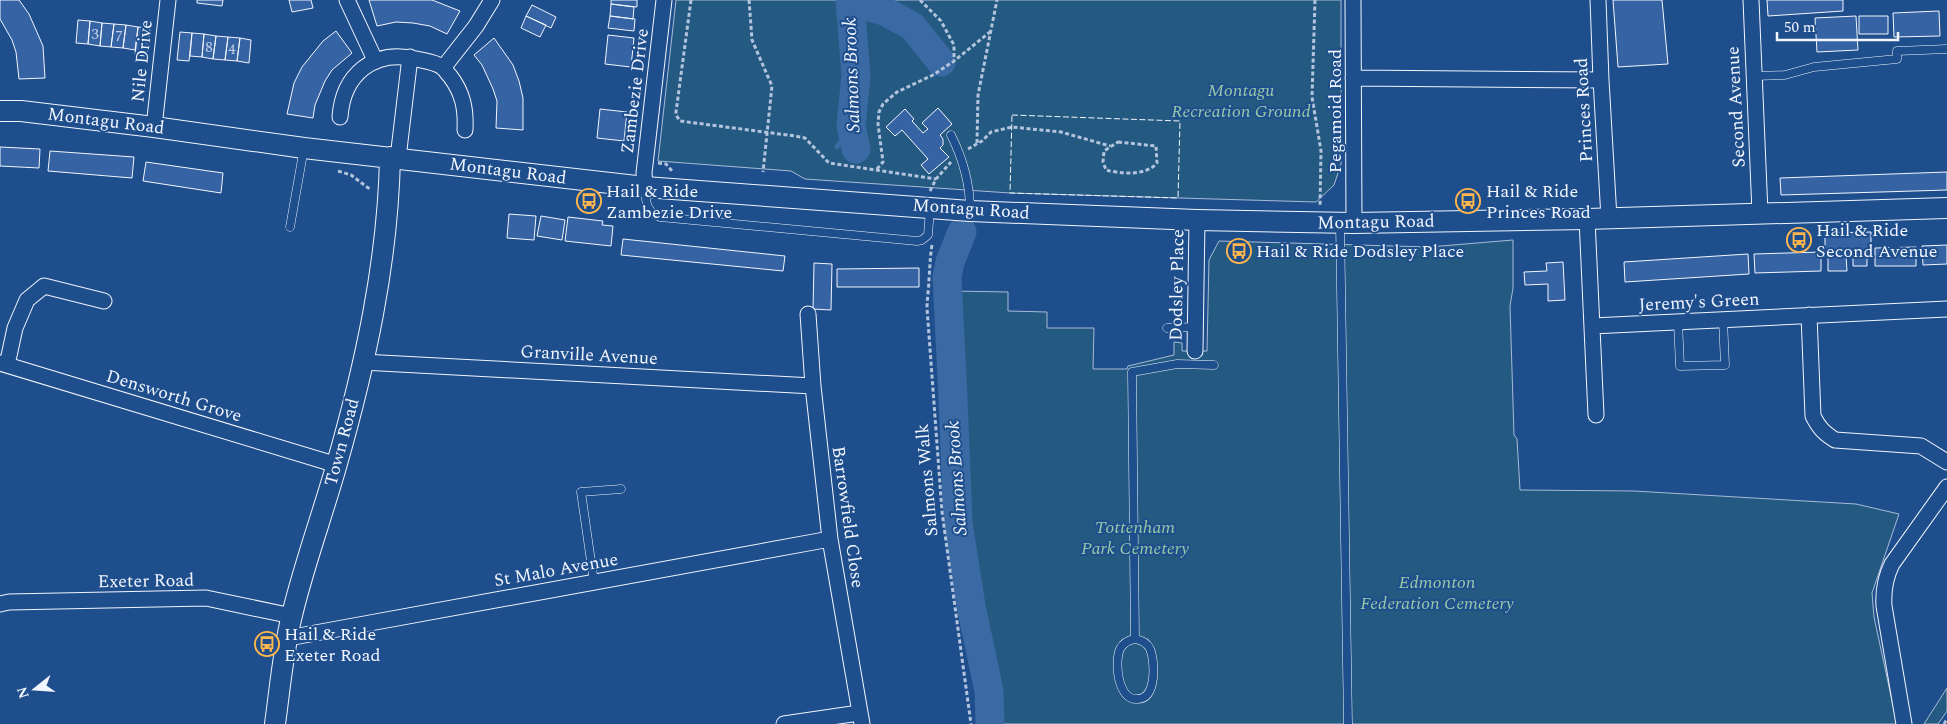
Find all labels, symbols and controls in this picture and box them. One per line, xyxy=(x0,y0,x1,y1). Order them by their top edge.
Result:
scale bar xyxy=(1777,10,1898,42)
text: 50 m xyxy=(1784,16,1816,39)
water label: Salmons Brook xyxy=(835,17,869,133)
street label: Nile Drive xyxy=(124,19,160,103)
house number: 3 xyxy=(91,23,99,46)
house number: 7 xyxy=(115,25,123,48)
street label: Zambezie Drive xyxy=(614,27,656,155)
house number: 8 xyxy=(205,36,213,59)
house number: 4 xyxy=(228,38,236,61)
street label: Second Avenue xyxy=(1719,46,1753,168)
street label: Pegamoid Road xyxy=(1322,49,1349,173)
street label: Princes Road xyxy=(1568,57,1600,163)
park label: Montagu Recreation Ground xyxy=(1171,77,1311,125)
street label: Montagu Road xyxy=(46,100,166,142)
street label: Montagu Road xyxy=(448,150,568,192)
place label: Hail & Ride Zambezie Drive xyxy=(606,178,732,226)
place label: Hail & Ride Princes Road xyxy=(1486,178,1591,226)
bus stop icon: Hail & Ride Zambezie Drive xyxy=(576,188,602,214)
bus stop icon: Hail & Ride Princes Road xyxy=(1455,188,1481,214)
street label: Montagu Road xyxy=(911,191,1031,227)
street label: Montagu Road xyxy=(1317,207,1435,237)
place label: Hail & Ride Second Avenue xyxy=(1816,217,1937,265)
bus stop icon: Hail & Ride Second Avenue xyxy=(1786,227,1812,253)
street label: Dodsley Place xyxy=(1163,229,1191,341)
bus stop icon: Hail & Ride Dodsley Place xyxy=(1226,238,1252,264)
place label: Hail & Ride Dodsley Place xyxy=(1256,238,1464,265)
street label: Jeremy's Green xyxy=(1638,285,1760,319)
street label: Granville Avenue xyxy=(520,338,658,372)
street label: Densworth Grove xyxy=(103,363,245,429)
street label: Town Road xyxy=(317,395,367,489)
water label: Salmons Brook xyxy=(939,419,975,536)
street label: Salmons Walk xyxy=(909,422,945,538)
street label: Barrowfield Close xyxy=(825,444,871,590)
park label: Tottenham Park Cemetery xyxy=(1081,514,1189,562)
street label: St Malo Avenue xyxy=(492,546,620,594)
street label: Exeter Road xyxy=(98,567,194,595)
park label: Edmonton Federation Cemetery xyxy=(1360,569,1514,617)
place label: Hail & Ride Exeter Road xyxy=(284,621,381,669)
bus stop icon: Hail & Ride Exeter Road xyxy=(254,631,280,657)
north arrow xyxy=(10,664,60,714)
text: N xyxy=(11,684,35,701)

